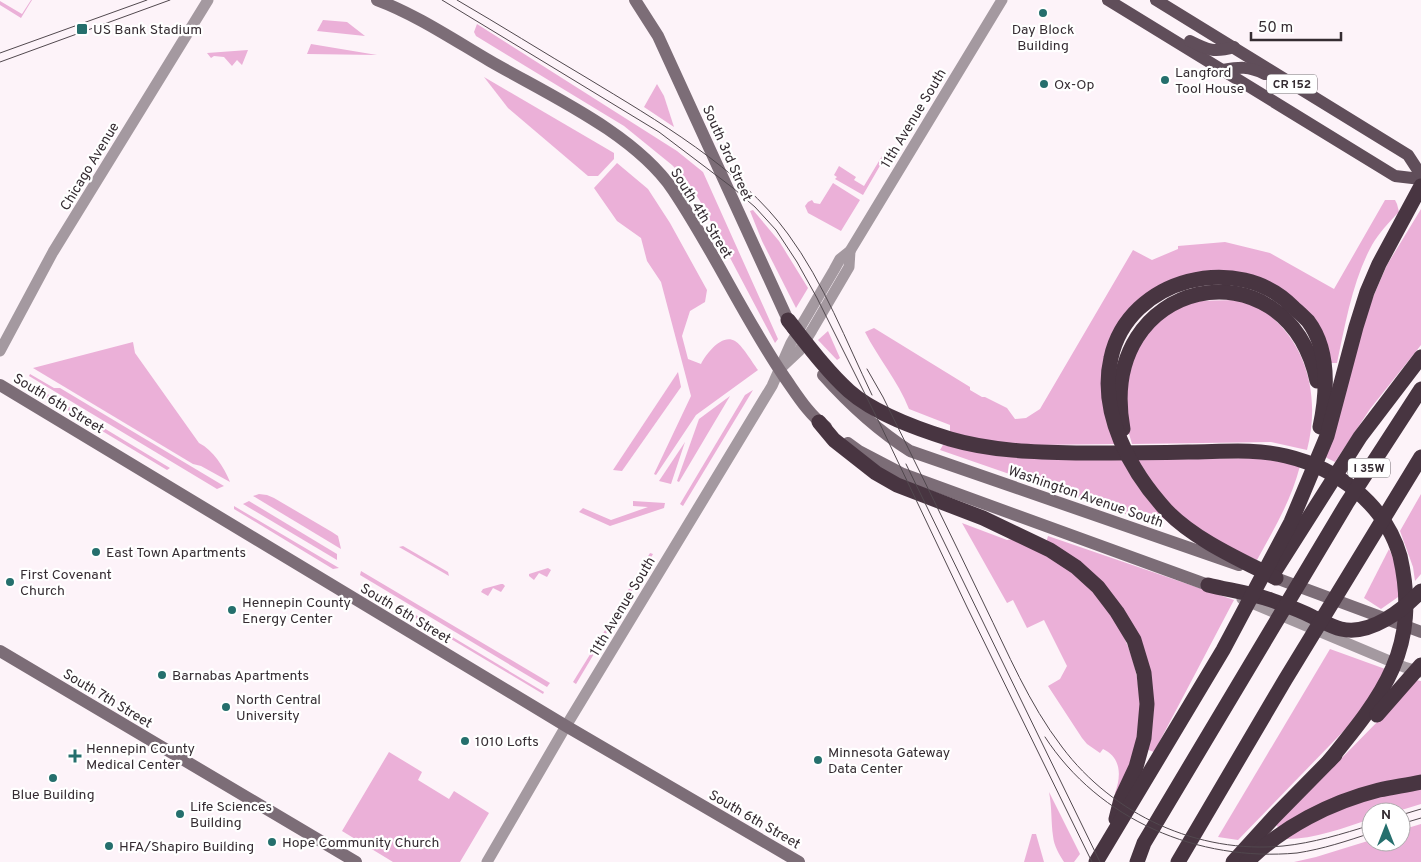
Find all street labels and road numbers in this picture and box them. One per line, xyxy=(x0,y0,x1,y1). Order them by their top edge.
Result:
street label: 11th Avenue South xyxy=(878,66,951,172)
road number: CR 152 xyxy=(1267,74,1317,94)
street label: South 3rd Street xyxy=(698,103,755,204)
street label: Chicago Avenue xyxy=(57,119,123,214)
street label: South 4th Street xyxy=(666,165,735,262)
street label: South 6th Street xyxy=(10,370,107,438)
road number: I 35W xyxy=(1348,458,1390,478)
street label: Washington Avenue South xyxy=(1006,463,1165,532)
street label: 11th Avenue South xyxy=(587,554,660,660)
street label: South 6th Street xyxy=(357,580,454,648)
street label: South 7th Street xyxy=(60,666,155,733)
street label: South 6th Street xyxy=(705,787,803,853)

